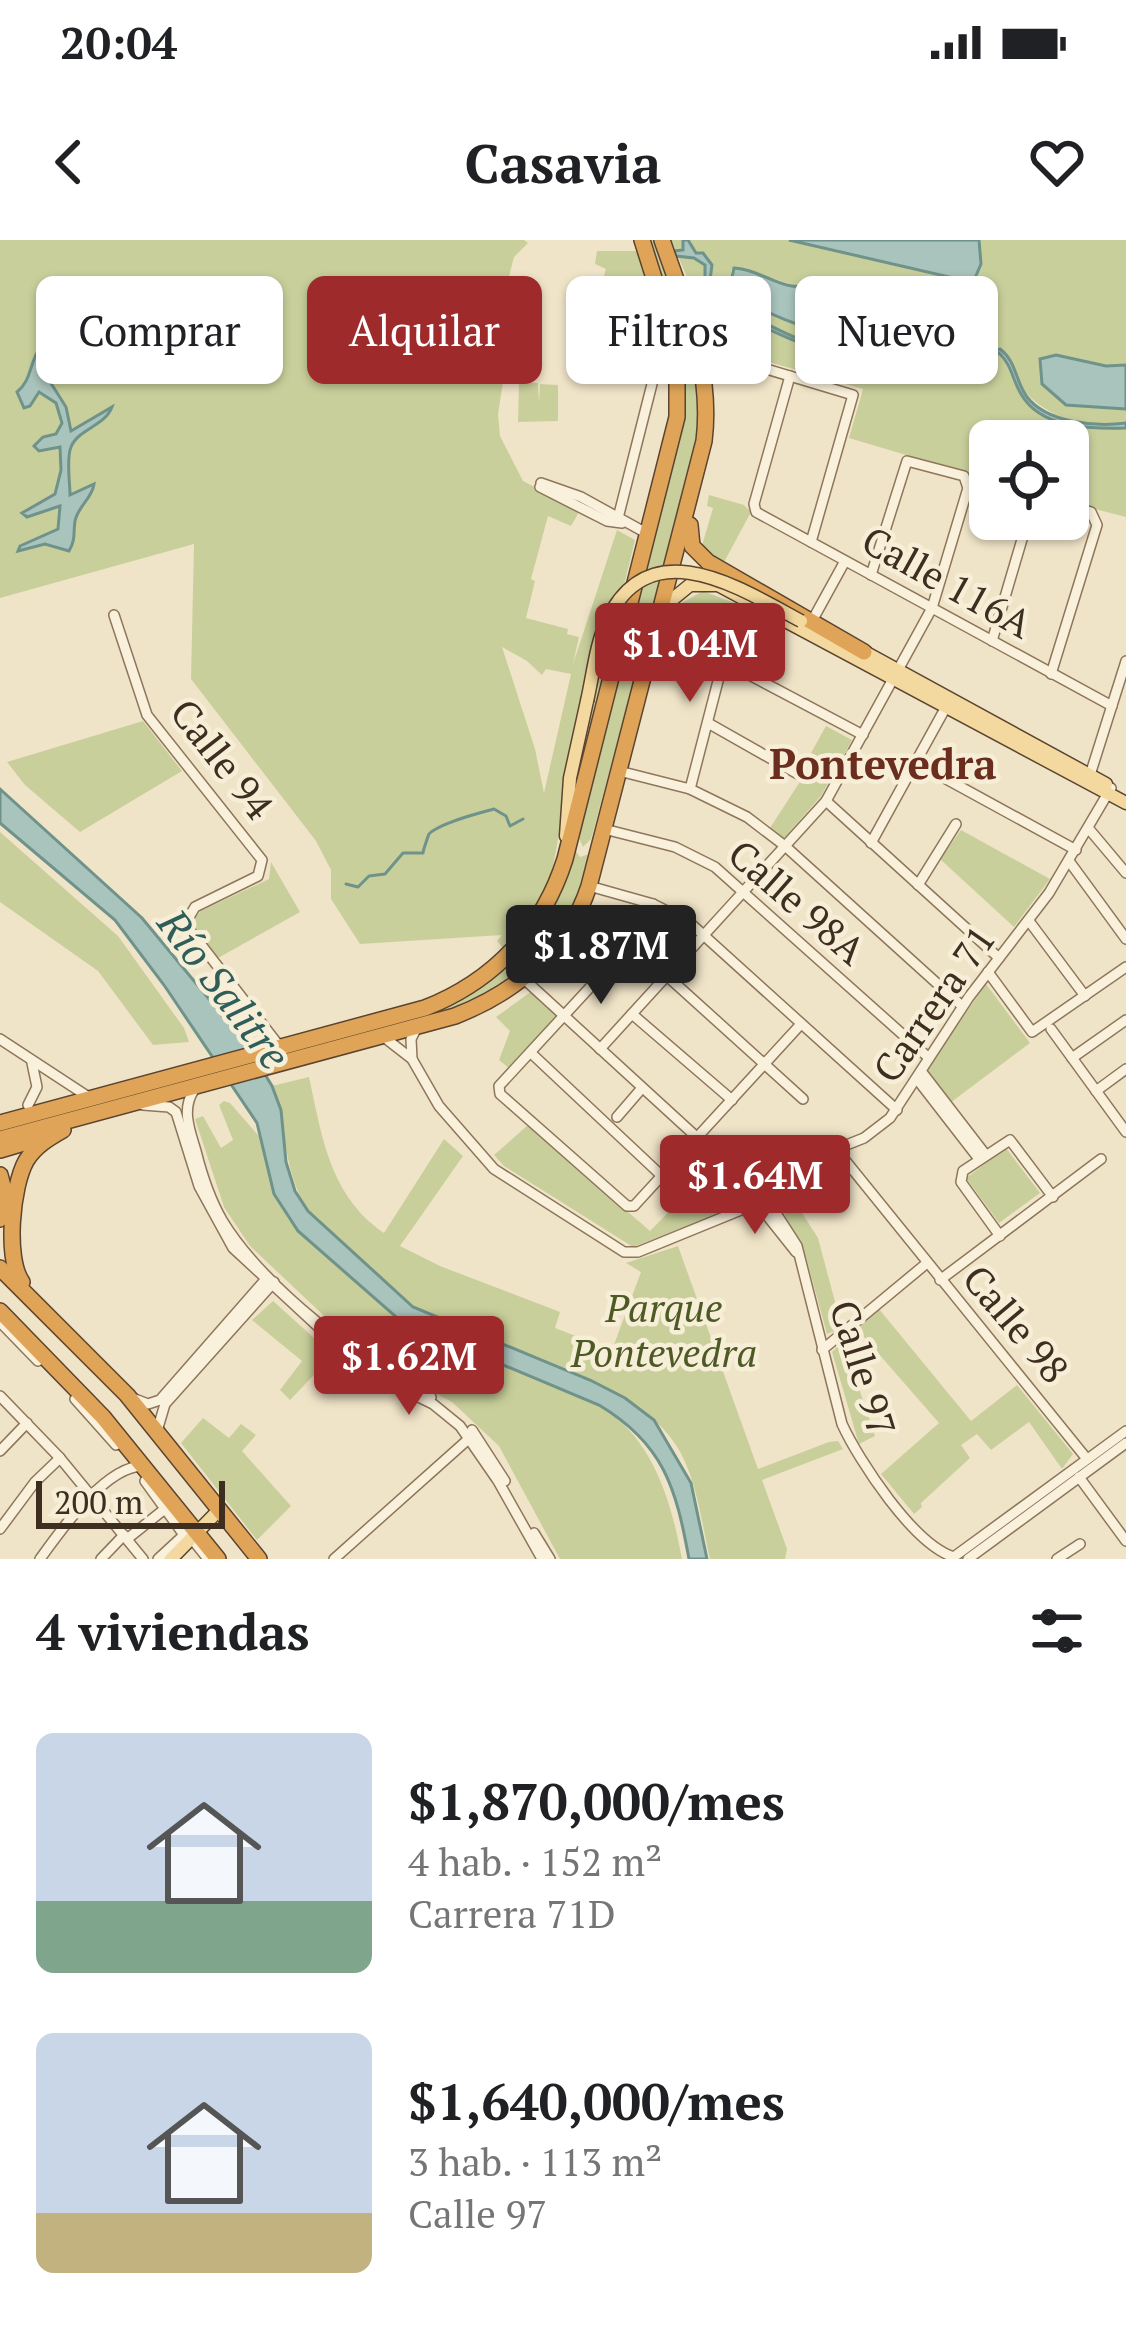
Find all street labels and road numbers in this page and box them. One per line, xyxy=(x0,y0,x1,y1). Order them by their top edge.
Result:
street label: Calle 116A xyxy=(853,513,1042,649)
street label: Calle 94 xyxy=(160,688,286,829)
street label: Calle 98A xyxy=(718,827,877,975)
street label: Carrera 71 xyxy=(860,915,1006,1092)
street label: Calle 98 xyxy=(952,1253,1081,1393)
street label: Calle 97 xyxy=(819,1294,909,1442)

